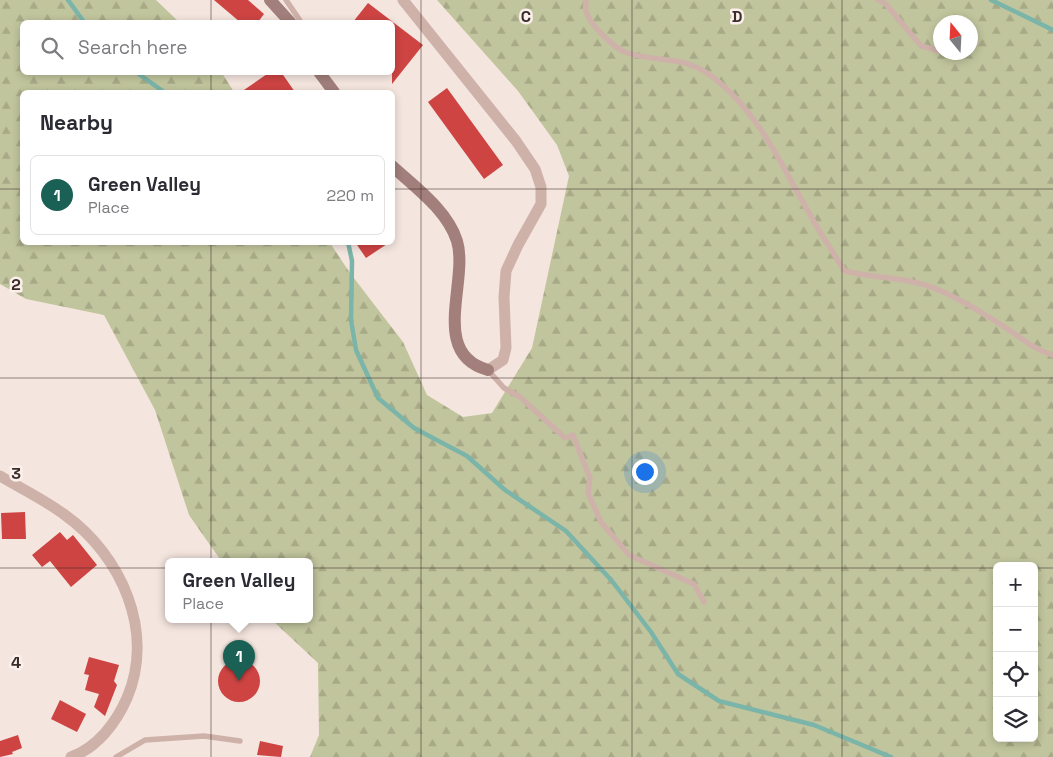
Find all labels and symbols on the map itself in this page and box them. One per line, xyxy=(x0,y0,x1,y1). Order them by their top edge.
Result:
text: C xyxy=(521,6,531,27)
text: D xyxy=(732,6,742,27)
north arrow xyxy=(933,15,978,60)
text: 2 xyxy=(11,274,21,295)
your location xyxy=(632,459,658,485)
text: 3 xyxy=(11,463,21,484)
pin: 1 xyxy=(223,640,255,681)
text: 4 xyxy=(11,652,21,673)

